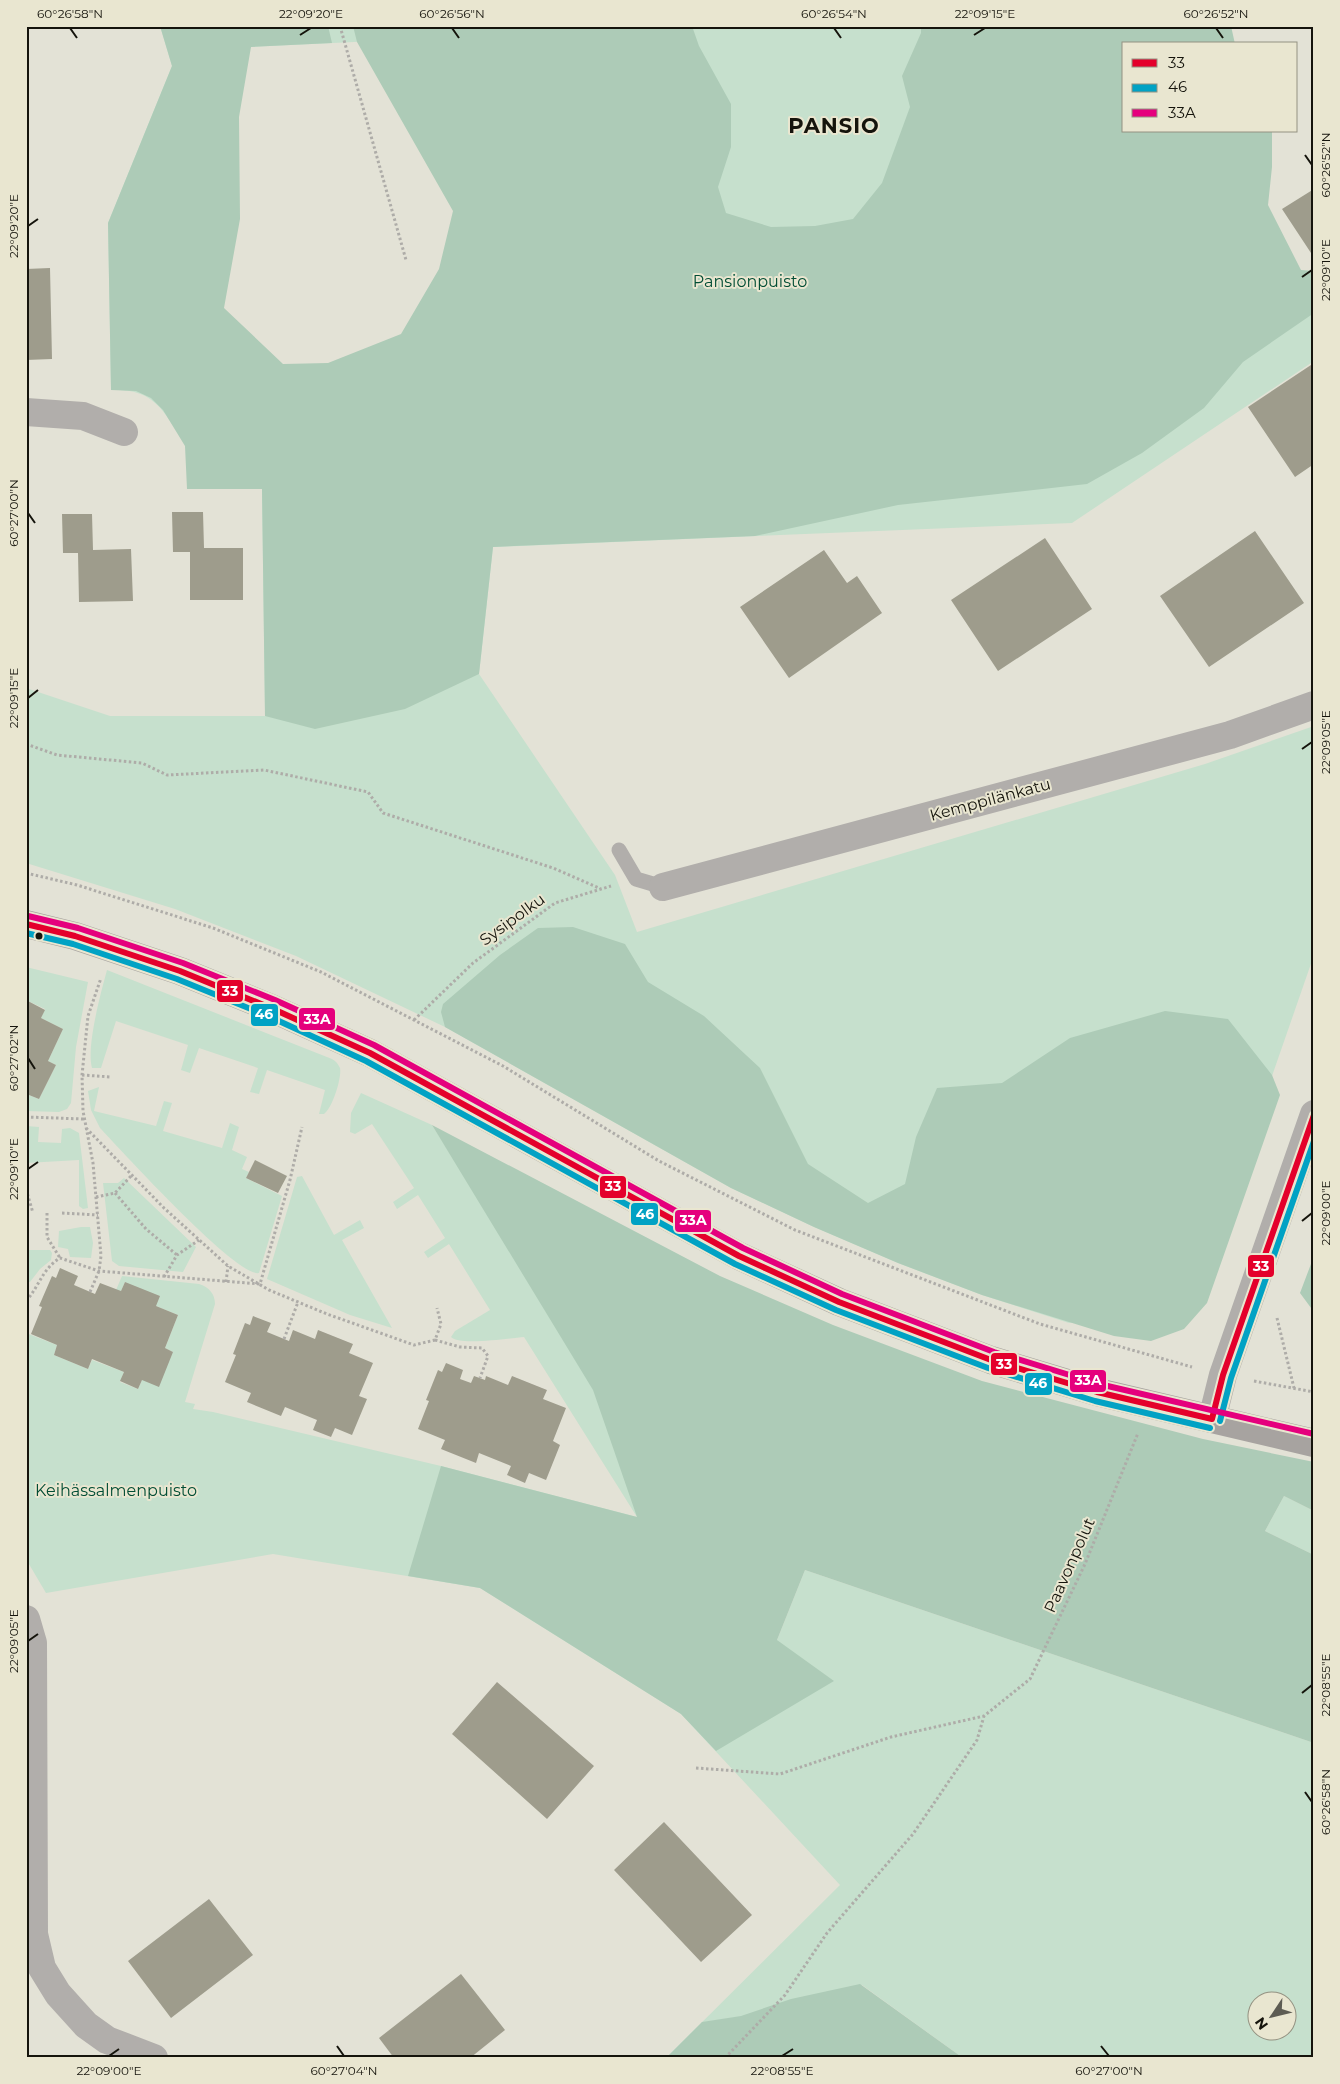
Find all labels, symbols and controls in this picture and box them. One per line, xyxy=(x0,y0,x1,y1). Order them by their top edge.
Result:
text: 60°26'58"N xyxy=(37,6,103,21)
text: 22°09'20"E xyxy=(279,6,343,21)
text: 60°26'56"N xyxy=(419,6,485,21)
text: 60°26'54"N xyxy=(801,6,867,21)
text: 22°09'15"E xyxy=(955,6,1015,21)
text: 60°26'52"N xyxy=(1184,6,1248,21)
legend xyxy=(1122,42,1298,132)
text: 33 xyxy=(1168,53,1185,72)
text: 46 xyxy=(1168,77,1187,96)
text: 33A xyxy=(1168,103,1196,122)
district label: PANSIO xyxy=(788,113,880,138)
text: 60°26'52"N xyxy=(1318,133,1333,197)
text: 22°09'20"E xyxy=(6,194,21,258)
text: 22°09'10"E xyxy=(1318,239,1333,301)
park label: Pansionpuisto xyxy=(693,272,807,291)
text: 60°27'00"N xyxy=(6,479,21,547)
text: 22°09'15"E xyxy=(6,668,21,728)
text: 22°09'05"E xyxy=(1318,710,1333,774)
street label: Kemppilänkatu xyxy=(928,774,1053,825)
street label: Sysipolku xyxy=(476,889,549,949)
unlabelled marker xyxy=(34,931,44,941)
line badge: 33 xyxy=(216,979,244,1003)
text: 33 xyxy=(221,982,238,1000)
line badge: 46 xyxy=(250,1003,279,1027)
text: 46 xyxy=(255,1005,273,1023)
line badge: 33A xyxy=(298,1007,336,1031)
text: 33A xyxy=(302,1010,331,1028)
text: 60°27'02"N xyxy=(6,1025,21,1091)
text: 22°09'10"E xyxy=(6,1138,21,1200)
line badge: 33 xyxy=(599,1175,627,1199)
text: 33 xyxy=(604,1177,621,1195)
text: 22°09'00"E xyxy=(1318,1180,1333,1246)
line badge: 46 xyxy=(630,1202,659,1226)
text: 46 xyxy=(636,1205,654,1223)
line badge: 33A xyxy=(674,1209,712,1233)
text: 33A xyxy=(678,1211,707,1229)
line badge: 33 xyxy=(1247,1254,1275,1278)
text: 33 xyxy=(1252,1257,1269,1275)
line badge: 33 xyxy=(990,1352,1018,1376)
text: 33 xyxy=(995,1355,1012,1373)
line badge: 33A xyxy=(1069,1369,1107,1393)
text: 33A xyxy=(1073,1371,1102,1389)
line badge: 46 xyxy=(1024,1372,1053,1396)
text: 46 xyxy=(1029,1374,1047,1392)
park label: Keihässalmenpuisto xyxy=(35,1481,197,1500)
street label: Paavonpolut xyxy=(1040,1514,1099,1616)
text: 22°09'05"E xyxy=(6,1609,21,1673)
text: 22°08'55"E xyxy=(1318,1654,1333,1716)
text: 60°26'58"N xyxy=(1318,1769,1333,1835)
north arrow xyxy=(1248,1992,1298,2042)
text: N xyxy=(1251,2014,1272,2033)
text: 22°09'00"E xyxy=(76,2063,142,2078)
text: 60°27'04"N xyxy=(310,2063,378,2078)
text: 22°08'55"E xyxy=(751,2063,813,2078)
text: 60°27'00"N xyxy=(1075,2063,1143,2078)

